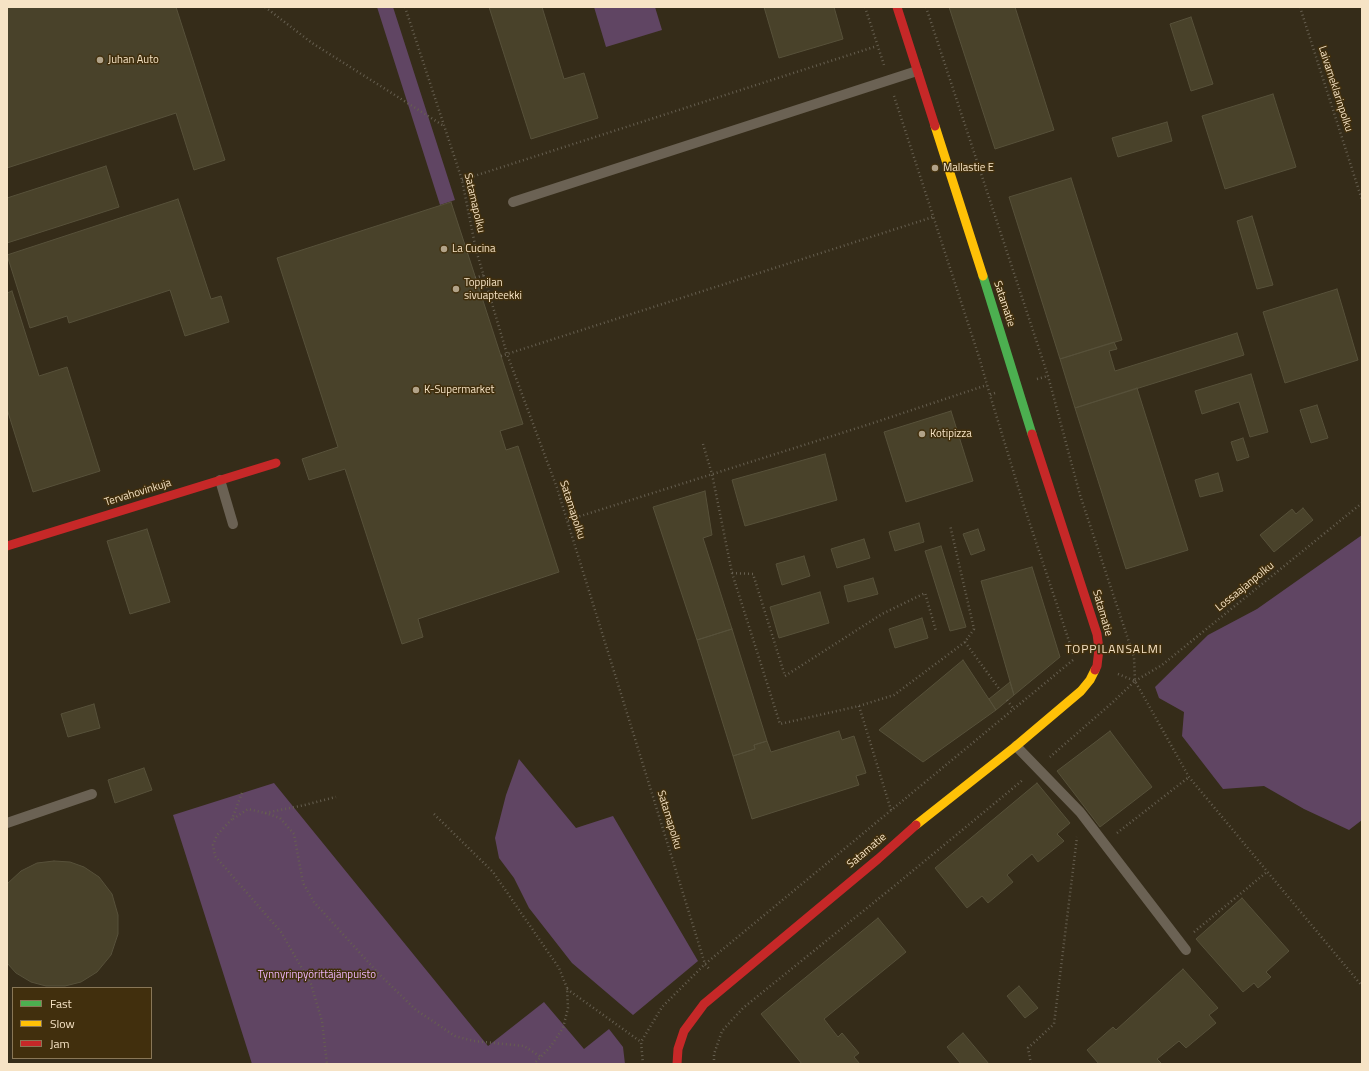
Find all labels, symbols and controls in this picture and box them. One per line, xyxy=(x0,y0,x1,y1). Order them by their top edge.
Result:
street label: Laivameklarinpolku xyxy=(1315,44,1355,134)
place label: Juhan Auto xyxy=(108,53,159,67)
marker: Juhan Auto xyxy=(95,55,105,65)
place label: Mallastie E xyxy=(943,161,994,175)
marker: Mallastie E xyxy=(930,163,940,173)
street label: Satamapolku xyxy=(461,172,487,234)
place label: La Cucina xyxy=(452,242,496,256)
marker: La Cucina xyxy=(439,244,449,254)
place label: Toppilan sivuapteekki xyxy=(464,276,522,302)
street label: Satamatie xyxy=(990,279,1018,329)
marker: Toppilan sivuapteekki xyxy=(451,284,461,294)
place label: K-Supermarket xyxy=(424,383,494,397)
marker: K-Supermarket xyxy=(411,385,421,395)
place label: Kotipizza xyxy=(930,427,972,441)
marker: Kotipizza xyxy=(917,429,927,439)
street label: Tervahovinkuja xyxy=(103,477,173,509)
street label: Satamapolku xyxy=(556,479,588,541)
street label: Lossaajanpolku xyxy=(1213,559,1277,615)
street label: Satamatie xyxy=(1089,588,1115,638)
district label: TOPPILANSALMI xyxy=(1065,643,1163,657)
street label: Satamapolku xyxy=(654,789,684,851)
street label: Satamatie xyxy=(845,831,889,871)
park label: Tynnyrinpyörittäjänpuisto xyxy=(258,968,376,982)
legend xyxy=(12,987,152,1059)
text: Fast xyxy=(50,994,72,1013)
text: Slow xyxy=(50,1014,75,1033)
text: Jam xyxy=(50,1034,70,1053)

